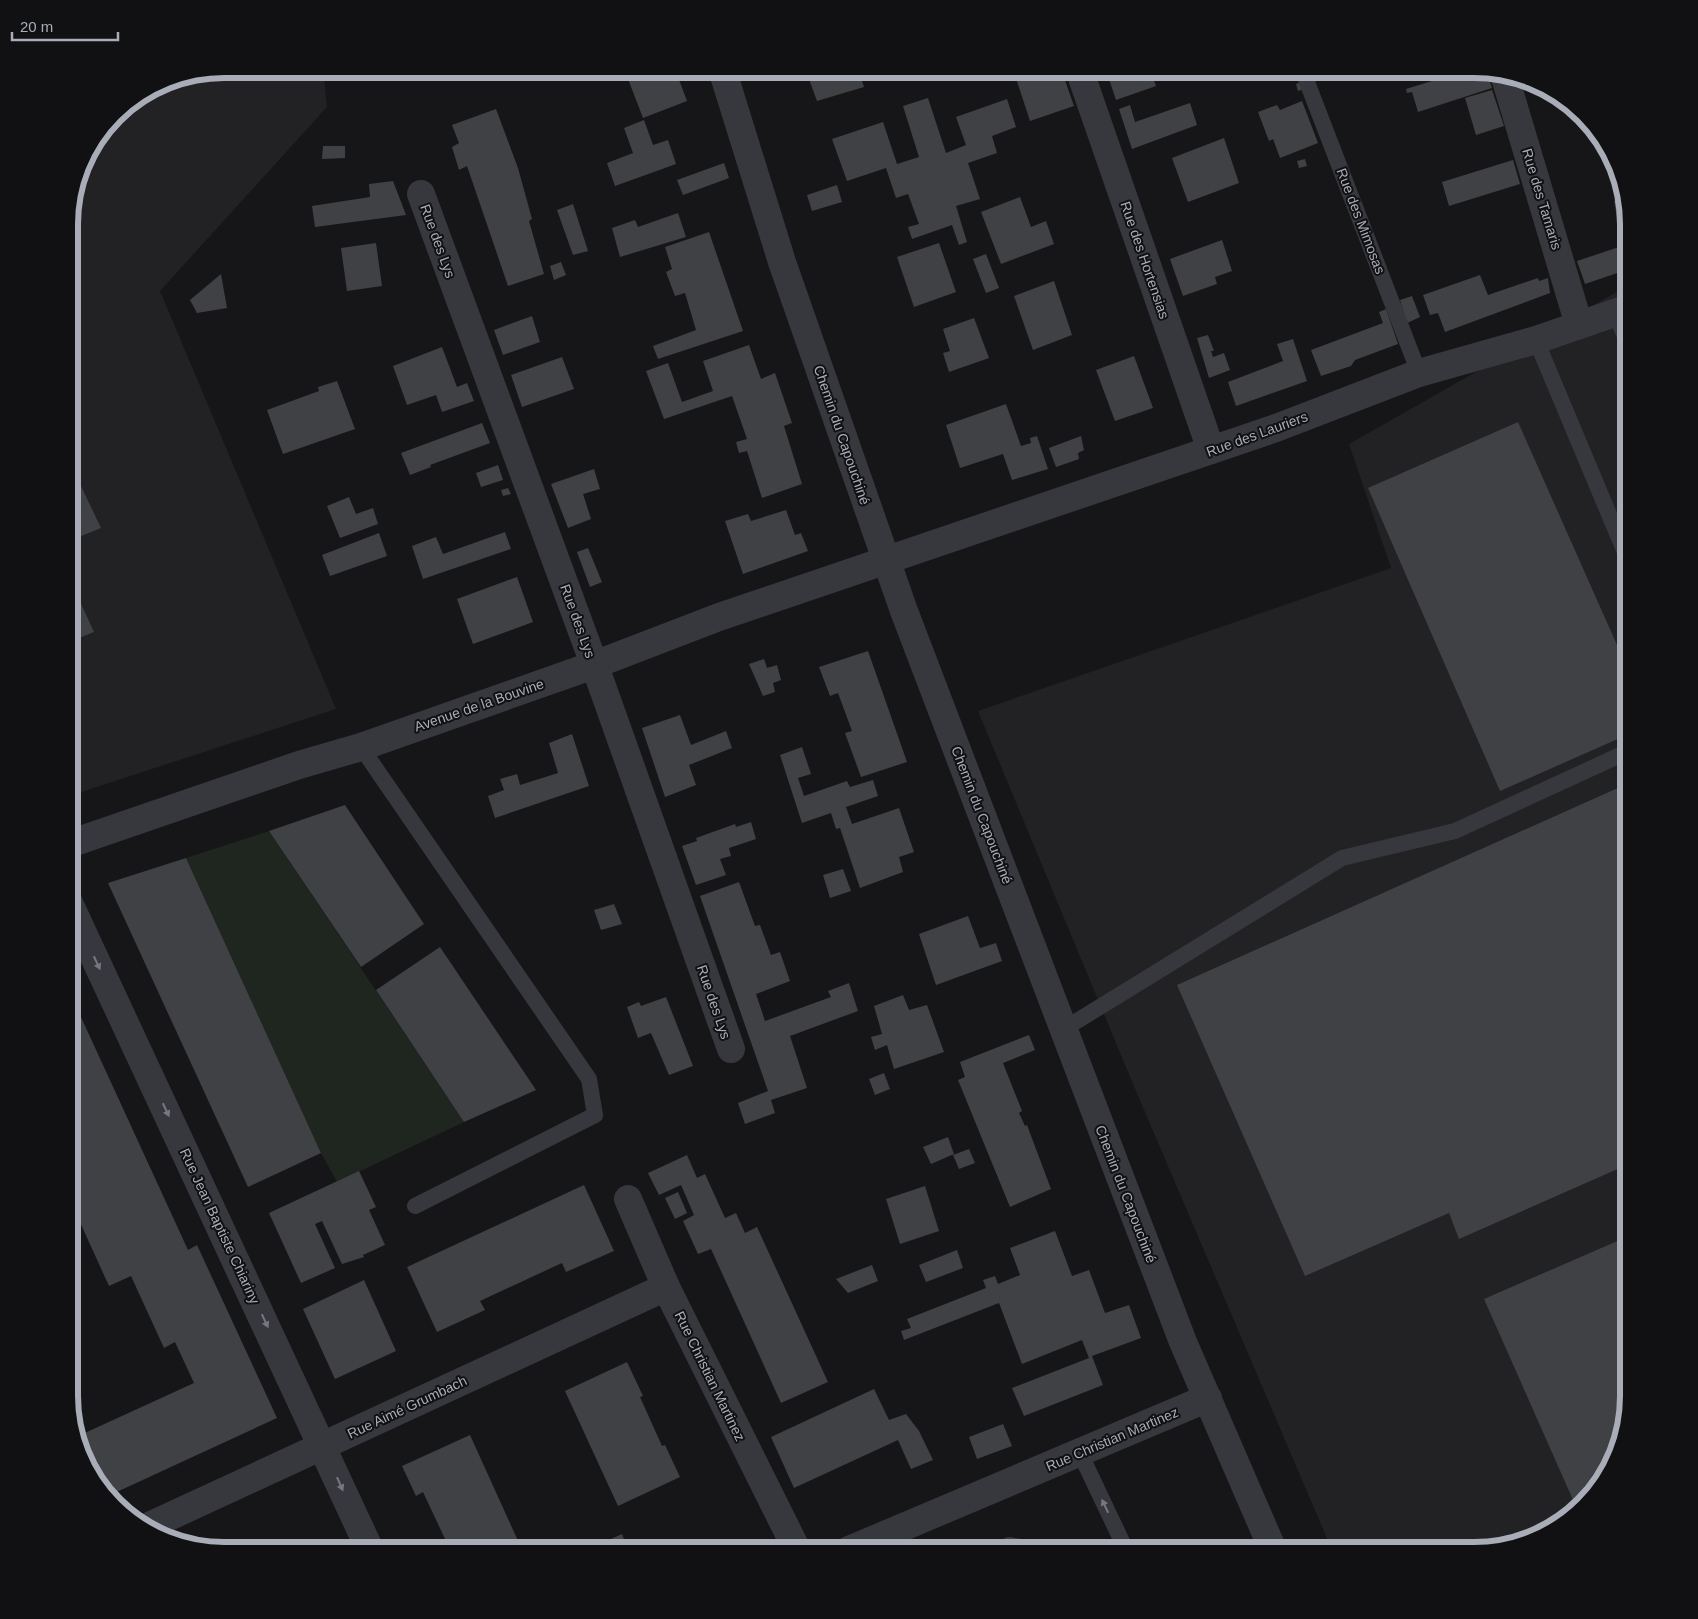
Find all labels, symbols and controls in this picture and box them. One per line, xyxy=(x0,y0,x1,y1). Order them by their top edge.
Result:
scale bar xyxy=(12,10,119,42)
text: 20 m xyxy=(20,18,53,35)
street label: Rue des Tamaris xyxy=(1519,147,1565,251)
street label: Rue des Mimosas xyxy=(1333,166,1389,276)
street label: Rue des Hortensias xyxy=(1117,199,1173,321)
street label: Rue des Lys xyxy=(417,202,459,280)
street label: Chemin du Capouchiné xyxy=(811,363,873,507)
street label: Rue des Lauriers xyxy=(1204,408,1310,460)
street label: Rue des Lys xyxy=(557,582,599,660)
street label: Avenue de la Bouvine xyxy=(412,675,546,735)
street label: Chemin du Capouchiné xyxy=(948,744,1016,886)
one-way arrow xyxy=(93,956,101,970)
street label: Rue des Lys xyxy=(694,963,734,1041)
one-way arrow xyxy=(162,1103,170,1117)
street label: Chemin du Capouchiné xyxy=(1092,1123,1160,1265)
street label: Rue Jean Baptiste Chiariny xyxy=(177,1146,263,1306)
street label: Rue Christian Martinez xyxy=(672,1309,748,1443)
one-way arrow xyxy=(261,1314,269,1328)
street label: Rue Aimé Grumbach xyxy=(345,1372,469,1442)
street label: Rue Christian Martinez xyxy=(1043,1404,1181,1474)
one-way arrow xyxy=(336,1477,344,1491)
one-way arrow xyxy=(1101,1499,1109,1513)

